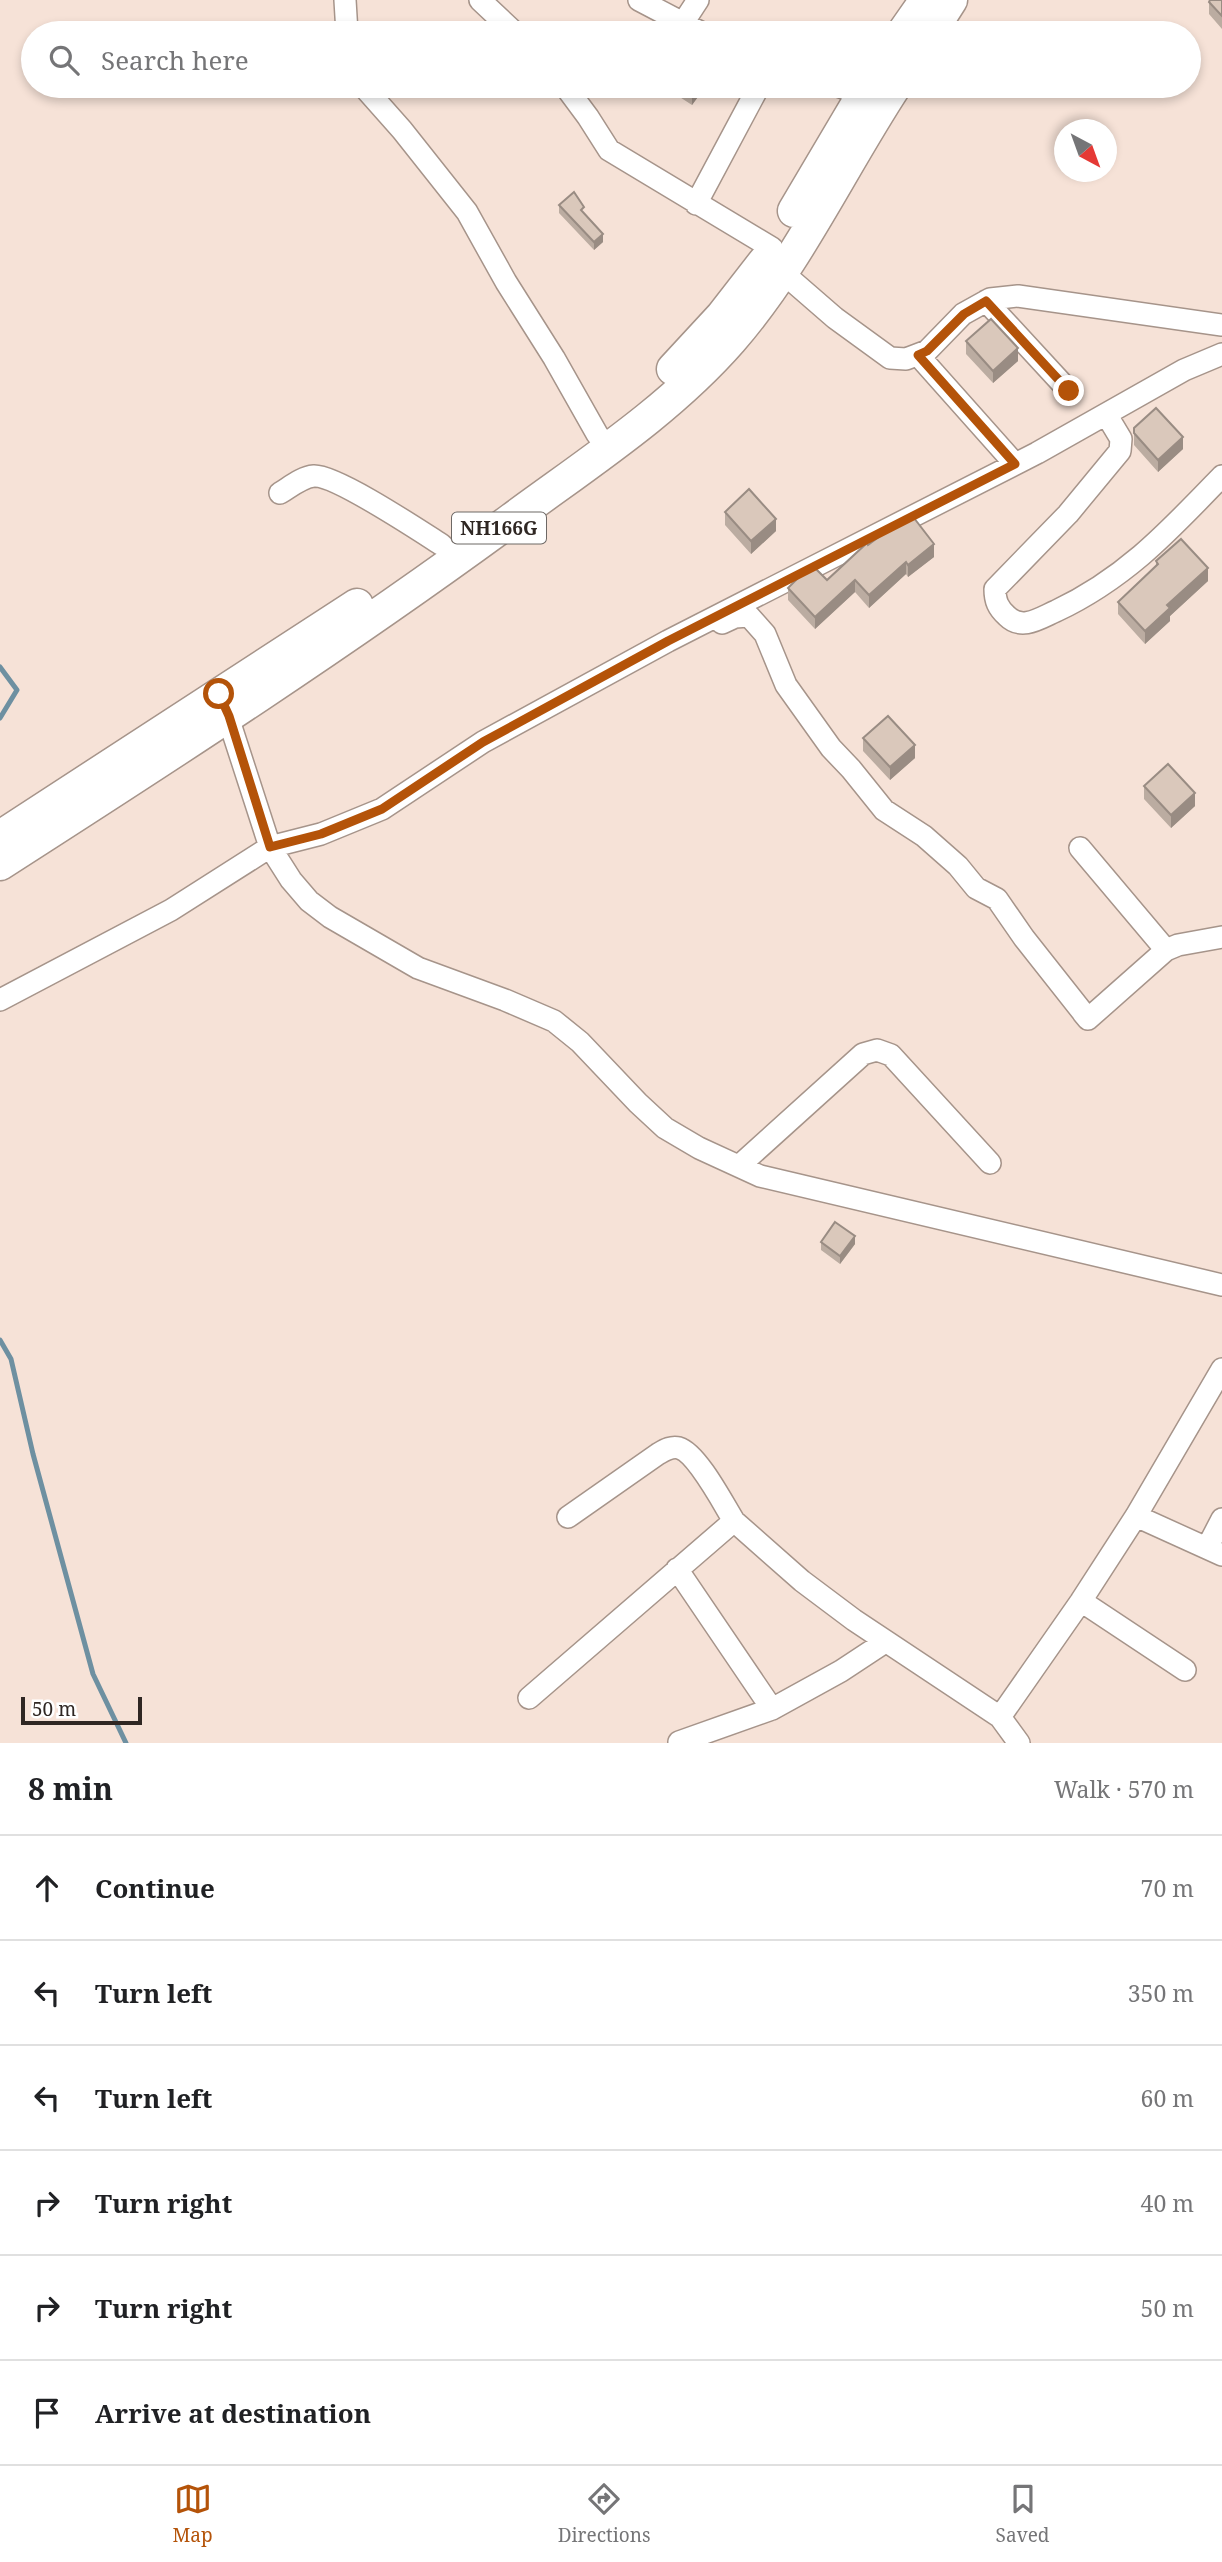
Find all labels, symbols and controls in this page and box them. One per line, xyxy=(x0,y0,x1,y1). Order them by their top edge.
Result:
search box xyxy=(21,21,1201,98)
icon: search xyxy=(45,41,83,79)
text: Search here xyxy=(101,42,249,78)
north arrow xyxy=(1054,119,1117,182)
route end xyxy=(1053,375,1084,406)
road number: NH166G xyxy=(452,512,546,544)
route start xyxy=(203,678,234,709)
scale bar xyxy=(21,1694,142,1726)
text: 50 m xyxy=(32,1696,76,1722)
text: 8 min xyxy=(28,1768,113,1809)
text: Walk · 570 m xyxy=(1054,1773,1194,1805)
icon: ahead xyxy=(28,1869,66,1907)
text: Continue xyxy=(95,1870,215,1906)
text: 70 m xyxy=(1141,1872,1194,1904)
icon: left xyxy=(28,1974,66,2012)
text: Turn left xyxy=(95,1975,212,2011)
text: 350 m xyxy=(1128,1977,1194,2009)
icon: left xyxy=(28,2079,66,2117)
text: Turn left xyxy=(95,2080,212,2116)
text: 60 m xyxy=(1141,2082,1194,2114)
icon: right xyxy=(28,2184,66,2222)
text: Turn right xyxy=(95,2185,232,2221)
text: 40 m xyxy=(1141,2187,1194,2219)
icon: right xyxy=(28,2289,66,2327)
text: Turn right xyxy=(95,2290,232,2326)
text: 50 m xyxy=(1141,2292,1194,2324)
icon: arrive xyxy=(28,2394,66,2432)
text: Arrive at destination xyxy=(95,2395,371,2431)
tab: Map xyxy=(173,2480,213,2548)
tab: Directions xyxy=(558,2480,651,2548)
tab: Saved xyxy=(996,2480,1049,2548)

